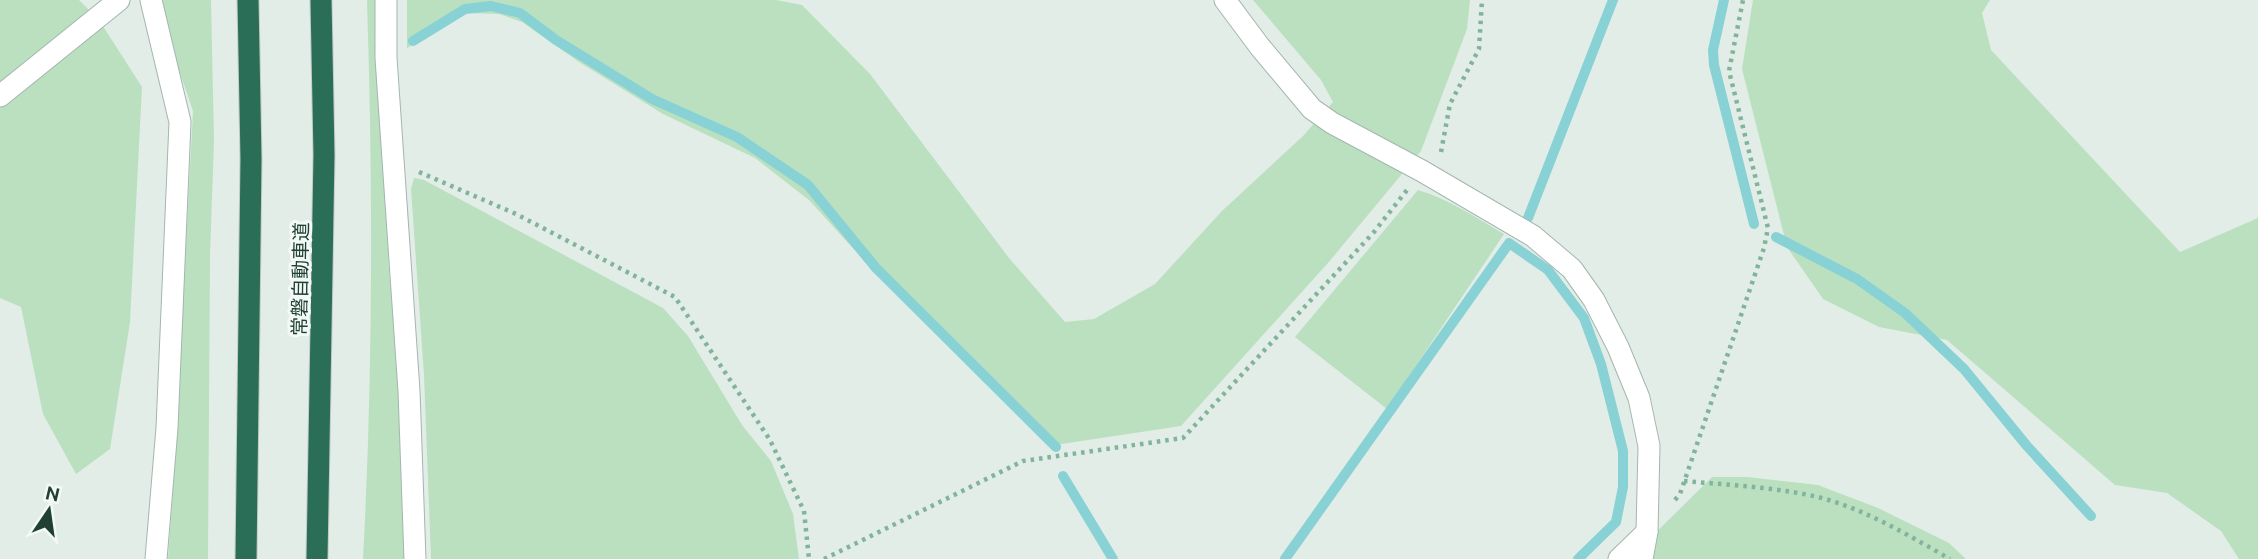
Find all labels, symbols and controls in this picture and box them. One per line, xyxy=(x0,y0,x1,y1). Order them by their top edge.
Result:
street label: 常磐自動車道 xyxy=(288,222,312,336)
north arrow xyxy=(14,475,84,545)
text: N xyxy=(43,481,62,506)

